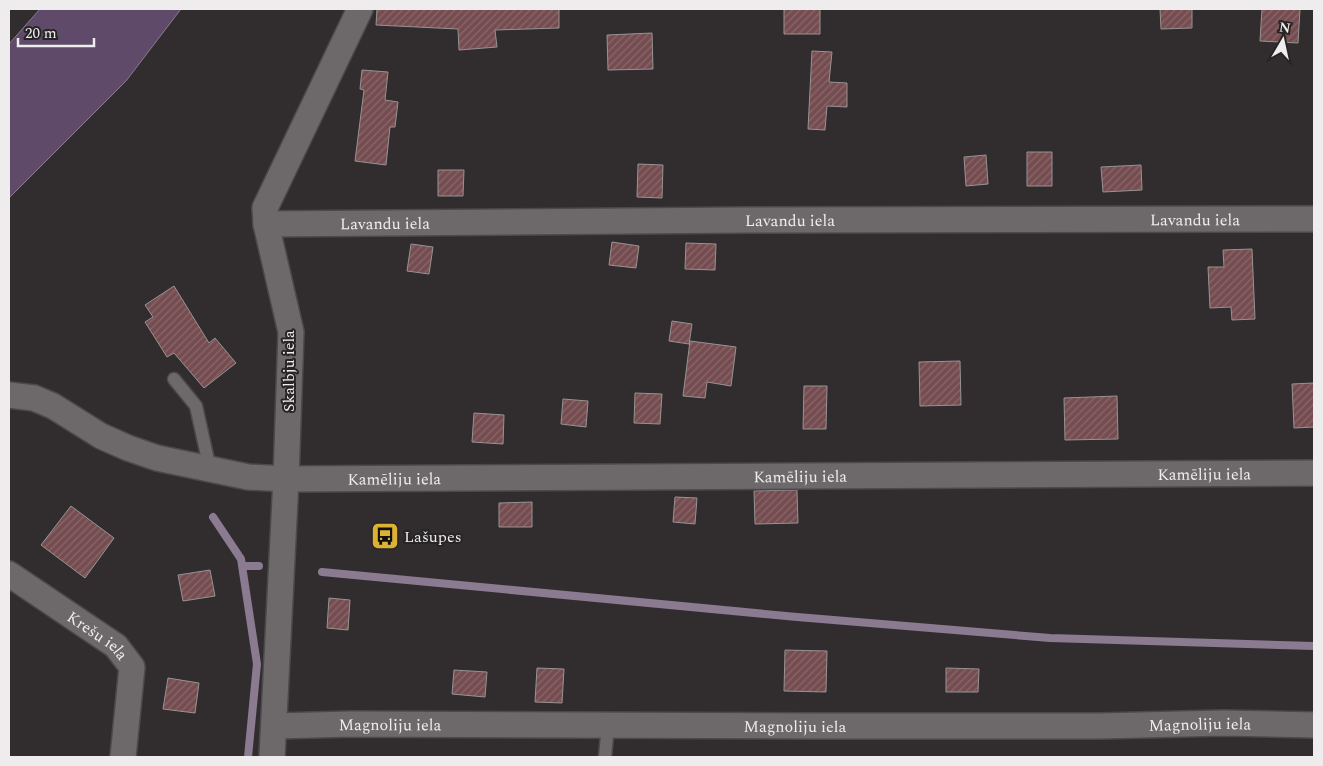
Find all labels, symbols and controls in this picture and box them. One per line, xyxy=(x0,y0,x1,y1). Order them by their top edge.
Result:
scale bar xyxy=(18,15,94,47)
north arrow xyxy=(1258,15,1308,65)
text: N xyxy=(1278,16,1292,39)
text: 20 m xyxy=(25,22,57,45)
street label: Lavandu iela xyxy=(1150,208,1240,232)
street label: Lavandu iela xyxy=(745,209,835,233)
street label: Lavandu iela xyxy=(340,212,430,236)
street label: Skalbju iela xyxy=(277,330,301,412)
street label: Kamēliju iela xyxy=(1157,462,1251,487)
street label: Kamēliju iela xyxy=(753,465,847,489)
street label: Kamēliju iela xyxy=(347,467,441,492)
bus stop icon: Lašupes xyxy=(370,521,400,551)
place label: Lašupes xyxy=(404,525,462,549)
street label: Krešu iela xyxy=(62,605,134,666)
street label: Magnoliju iela xyxy=(1148,712,1252,738)
street label: Magnoliju iela xyxy=(338,713,442,737)
street label: Magnoliju iela xyxy=(744,715,847,739)

